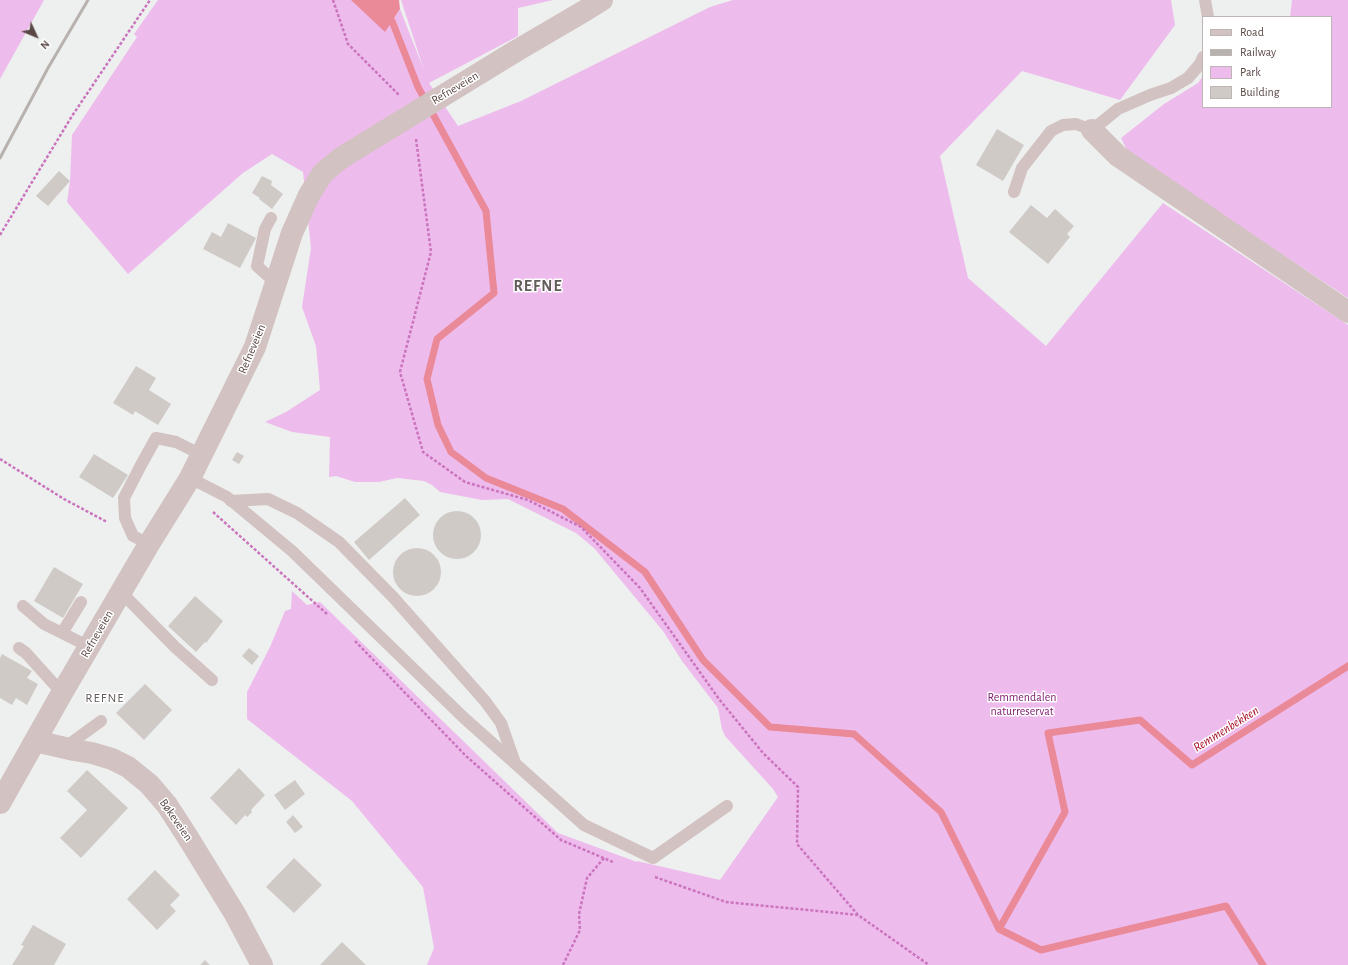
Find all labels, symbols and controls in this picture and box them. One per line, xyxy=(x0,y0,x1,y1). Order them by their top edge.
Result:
north arrow xyxy=(16,16,56,56)
legend xyxy=(1202,16,1332,108)
text: Road xyxy=(1240,26,1264,38)
text: N xyxy=(38,38,52,51)
text: Railway xyxy=(1240,46,1276,58)
text: Park xyxy=(1240,66,1261,78)
street label: Refneveien xyxy=(429,68,481,108)
text: Building xyxy=(1240,86,1280,98)
district label: REFNE xyxy=(513,276,563,296)
street label: Refneveien xyxy=(235,322,269,376)
street label: Refneveien xyxy=(78,608,116,660)
district label: REFNE xyxy=(85,690,125,706)
park label: Remmendalen naturreservat xyxy=(987,690,1057,718)
water label: Remmenbekken xyxy=(1190,703,1262,755)
street label: Bøkeveien xyxy=(156,796,196,844)

